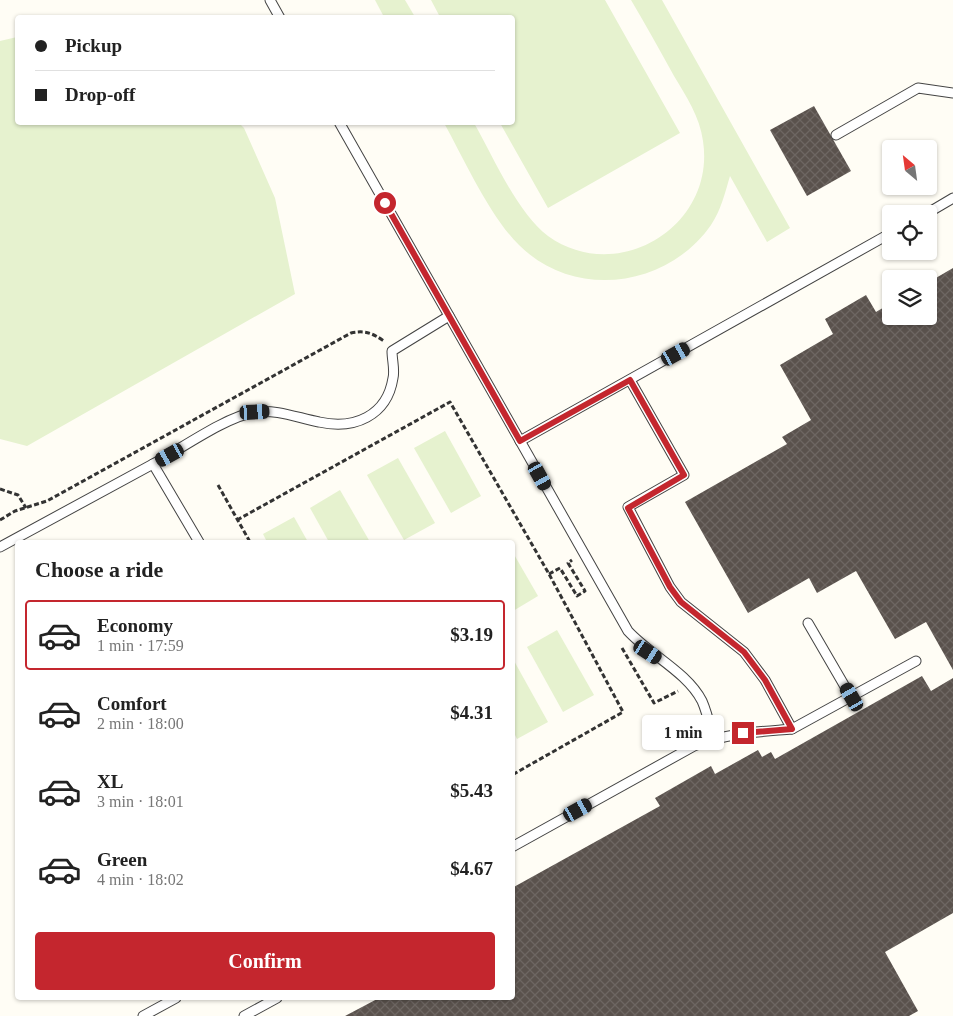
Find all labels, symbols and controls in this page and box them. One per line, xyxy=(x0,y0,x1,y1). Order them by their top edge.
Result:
text: Pickup xyxy=(65,35,122,56)
text: Drop-off xyxy=(65,84,135,105)
north arrow xyxy=(882,140,938,195)
map controls xyxy=(882,140,937,325)
route start xyxy=(374,192,396,214)
button: locate xyxy=(882,205,937,260)
button: layers xyxy=(882,270,937,325)
car xyxy=(659,340,692,368)
car xyxy=(239,404,270,420)
car xyxy=(153,441,186,469)
car xyxy=(526,459,553,493)
text: Choose a ride xyxy=(35,557,163,582)
icon: car xyxy=(37,613,82,658)
text: Economy xyxy=(97,615,173,636)
text: $3.19 xyxy=(450,624,493,645)
text: 1 min · 17:59 xyxy=(97,637,184,654)
car xyxy=(631,638,664,666)
car xyxy=(838,680,865,714)
icon: car xyxy=(37,691,82,736)
text: Comfort xyxy=(97,693,167,714)
text: $4.31 xyxy=(450,702,493,723)
text: 2 min · 18:00 xyxy=(97,715,184,732)
callout: 1 min xyxy=(643,716,726,750)
route end xyxy=(732,722,754,744)
text: 1 min xyxy=(664,724,702,741)
icon: car xyxy=(37,769,82,814)
text: XL xyxy=(97,771,123,792)
text: $5.43 xyxy=(450,780,493,801)
text: 3 min · 18:01 xyxy=(97,793,184,810)
car xyxy=(561,796,594,824)
icon: car xyxy=(37,847,82,892)
text: Green xyxy=(97,849,147,870)
text: $4.67 xyxy=(450,858,493,879)
text: 4 min · 18:02 xyxy=(97,871,184,888)
button: Confirm xyxy=(35,932,495,990)

